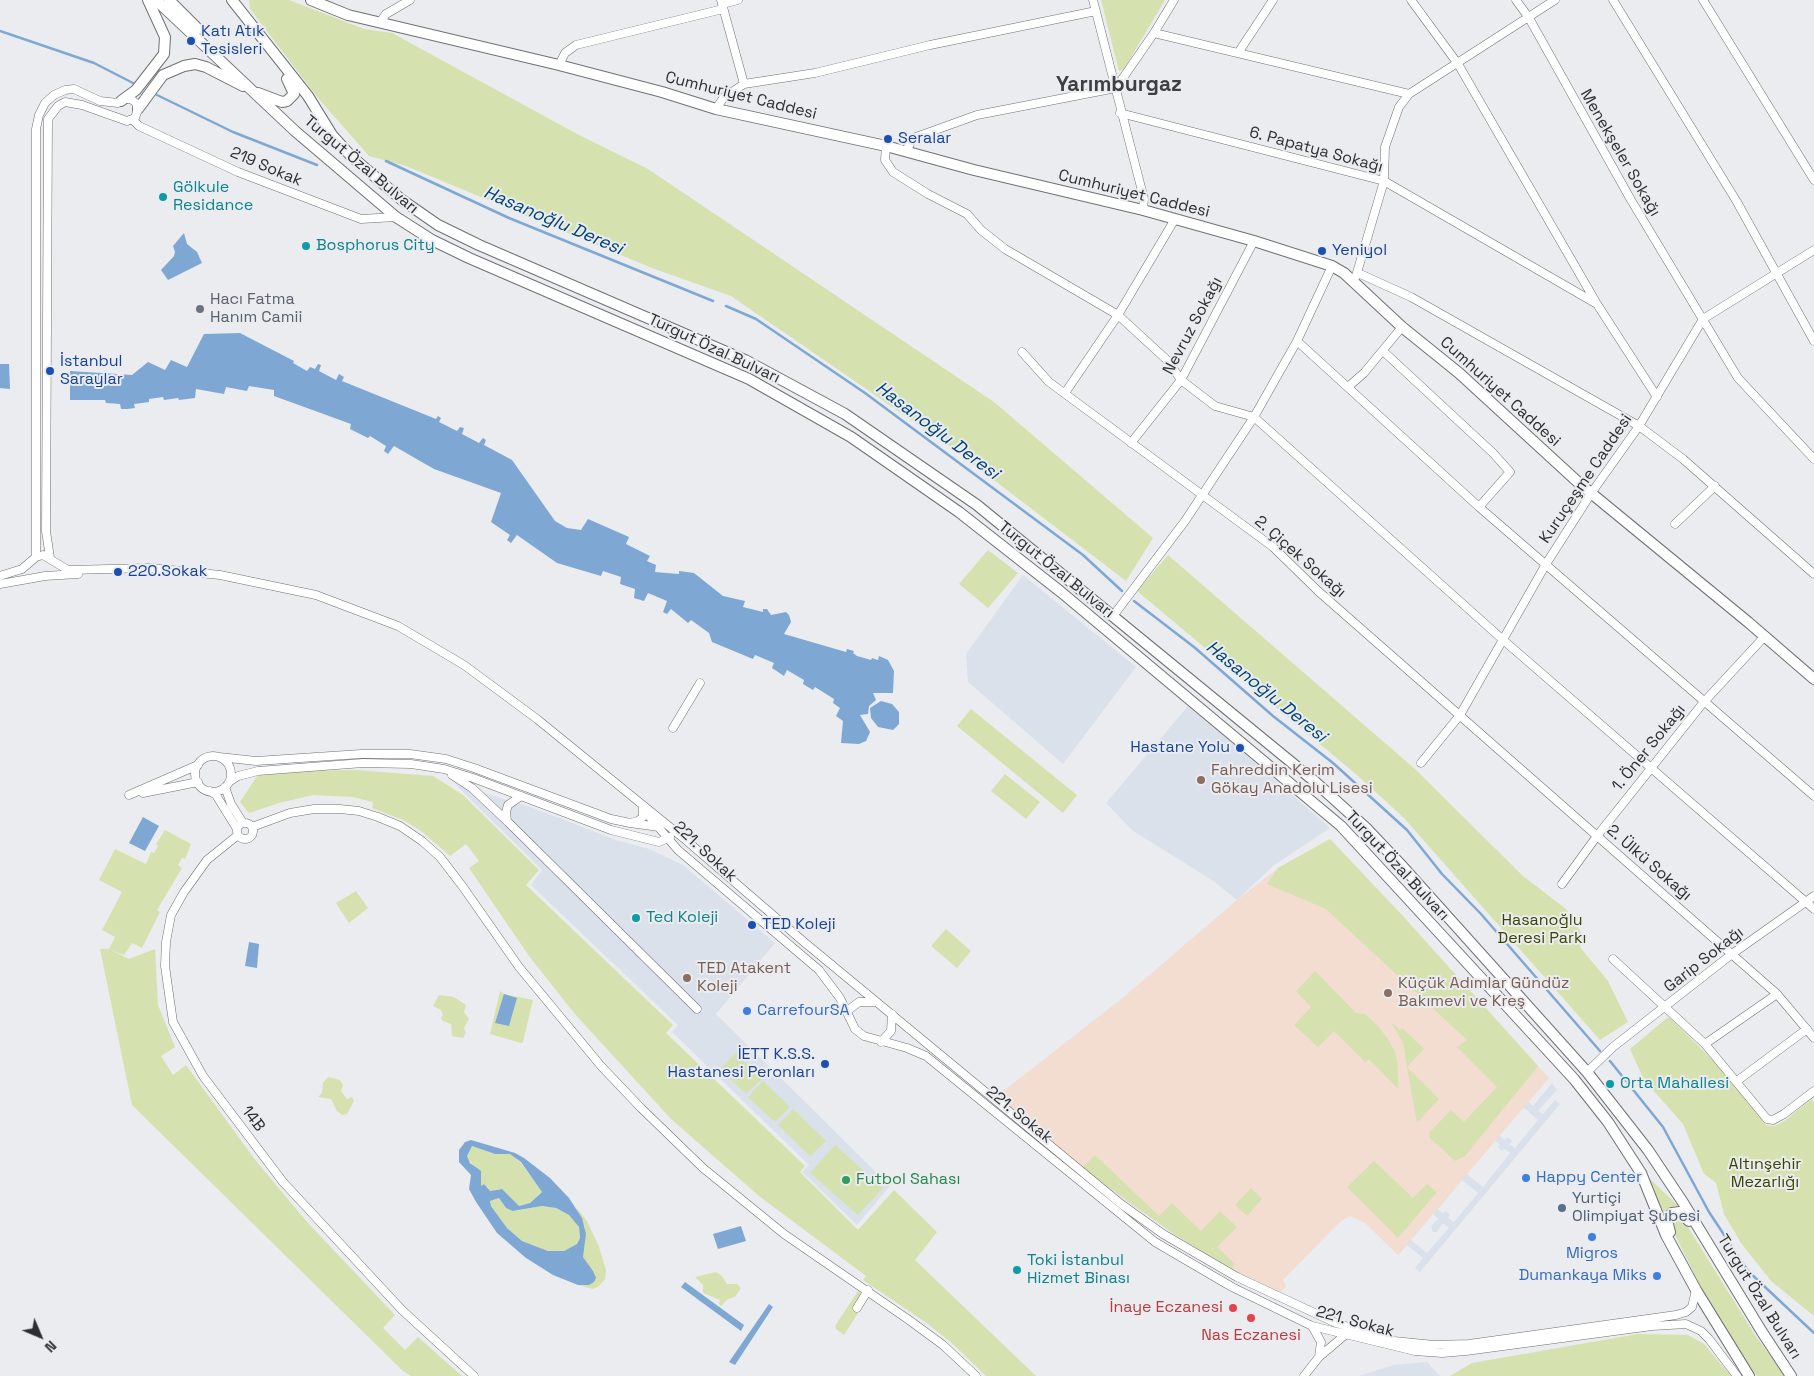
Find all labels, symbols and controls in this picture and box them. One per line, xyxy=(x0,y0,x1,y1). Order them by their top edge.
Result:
place label: Katı Atık Tesisleri xyxy=(201,22,265,60)
marker: Katı Atık Tesisleri xyxy=(185,35,197,47)
street label: Cumhuriyet Caddesi xyxy=(663,68,819,124)
district label: Yarımburgaz xyxy=(1056,72,1182,98)
street label: Menekşeler Sokağı xyxy=(1576,86,1664,220)
street label: Turgut Özal Bulvarı xyxy=(300,112,422,218)
street label: 6. Papatya Sokağı xyxy=(1247,123,1385,177)
place label: Seralar xyxy=(898,129,951,149)
marker: Seralar xyxy=(882,133,894,145)
street label: 219 Sokak xyxy=(227,143,305,191)
street label: Cumhuriyet Caddesi xyxy=(1056,166,1212,222)
place label: Gölkule Residance xyxy=(173,178,253,216)
water label: Hasanoğlu Deresi xyxy=(480,182,626,260)
marker: Gölkule Residance xyxy=(157,191,169,203)
place label: Bosphorus City xyxy=(316,236,435,256)
marker: Bosphorus City xyxy=(300,240,312,252)
place label: Yeniyol xyxy=(1332,241,1387,261)
marker: Yeniyol xyxy=(1316,245,1328,257)
street label: Nevruz Sokağı xyxy=(1159,274,1227,378)
place label: Hacı Fatma Hanım Camii xyxy=(210,290,302,328)
marker: Hacı Fatma Hanım Camii xyxy=(194,303,206,315)
street label: Turgut Özal Bulvarı xyxy=(645,310,783,388)
street label: Cumhuriyet Caddesi xyxy=(1436,333,1564,451)
place label: İstanbul Saraylar xyxy=(60,352,123,390)
marker: İstanbul Saraylar xyxy=(44,365,56,377)
water label: Hasanoğlu Deresi xyxy=(871,377,1003,485)
street label: Kuruçeşme Caddesi xyxy=(1536,411,1636,547)
street label: 2. Çiçek Sokağı xyxy=(1250,512,1350,602)
street label: Turgut Özal Bulvarı xyxy=(994,517,1118,623)
place label: 220.Sokak xyxy=(128,562,207,582)
marker: 220.Sokak xyxy=(112,566,124,578)
water label: Hasanoğlu Deresi xyxy=(1201,637,1331,747)
street label: 1. Öner Sokağı xyxy=(1608,701,1690,795)
place label: Hastane Yolu xyxy=(1130,738,1230,758)
marker: Hastane Yolu xyxy=(1234,742,1246,754)
place label: Fahreddin Kerim Gökay Anadolu Lisesi xyxy=(1211,761,1373,799)
marker: Fahreddin Kerim Gökay Anadolu Lisesi xyxy=(1195,774,1207,786)
street label: Turgut Özal Bulvarı xyxy=(1341,807,1453,925)
street label: 221. Sokak xyxy=(669,818,741,886)
street label: 2. Ülkü Sokağı xyxy=(1603,821,1695,905)
place label: Ted Koleji xyxy=(646,908,718,928)
park label: Hasanoğlu Deresi Parkı xyxy=(1498,911,1586,949)
marker: Ted Koleji xyxy=(630,912,642,924)
place label: TED Koleji xyxy=(762,915,836,935)
marker: TED Koleji xyxy=(746,919,758,931)
street label: Garip Sokağı xyxy=(1660,923,1748,997)
place label: TED Atakent Koleji xyxy=(697,959,791,997)
marker: TED Atakent Koleji xyxy=(681,972,693,984)
place label: Küçük Adımlar Gündüz Bakımevi ve Kreş xyxy=(1398,974,1569,1012)
marker: Küçük Adımlar Gündüz Bakımevi ve Kreş xyxy=(1382,987,1394,999)
place label: CarrefourSA xyxy=(757,1001,850,1021)
marker: CarrefourSA xyxy=(741,1005,753,1017)
place label: İETT K.S.S. Hastanesi Peronları xyxy=(668,1045,815,1083)
marker: İETT K.S.S. Hastanesi Peronları xyxy=(819,1058,831,1070)
place label: Orta Mahallesi xyxy=(1620,1074,1729,1094)
marker: Orta Mahallesi xyxy=(1604,1078,1616,1090)
street label: 221. Sokak xyxy=(982,1082,1056,1148)
street label: 14B xyxy=(237,1102,269,1136)
park label: Altınşehir Mezarlığı xyxy=(1729,1155,1801,1193)
place label: Happy Center xyxy=(1536,1168,1642,1188)
place label: Futbol Sahası xyxy=(856,1170,960,1190)
marker: Happy Center xyxy=(1520,1172,1532,1184)
marker: Futbol Sahası xyxy=(840,1174,852,1186)
place label: Yurtiçi Olimpiyat Şubesi xyxy=(1572,1189,1700,1227)
marker: Yurtiçi Olimpiyat Şubesi xyxy=(1556,1202,1568,1214)
marker: Migros xyxy=(1586,1231,1598,1243)
street label: Turgut Özal Bulvarı xyxy=(1713,1231,1805,1363)
place label: Migros xyxy=(1566,1244,1618,1264)
place label: Toki İstanbul Hizmet Binası xyxy=(1027,1251,1130,1289)
marker: Toki İstanbul Hizmet Binası xyxy=(1011,1264,1023,1276)
place label: Dumankaya Miks xyxy=(1519,1266,1647,1286)
marker: Dumankaya Miks xyxy=(1651,1270,1663,1282)
place label: İnaye Eczanesi xyxy=(1110,1298,1223,1318)
marker: İnaye Eczanesi xyxy=(1227,1302,1239,1314)
street label: 221. Sokak xyxy=(1314,1302,1396,1342)
north arrow xyxy=(15,1311,65,1361)
marker: Nas Eczanesi xyxy=(1245,1312,1257,1324)
place label: Nas Eczanesi xyxy=(1201,1326,1301,1346)
text: N xyxy=(41,1337,60,1356)

